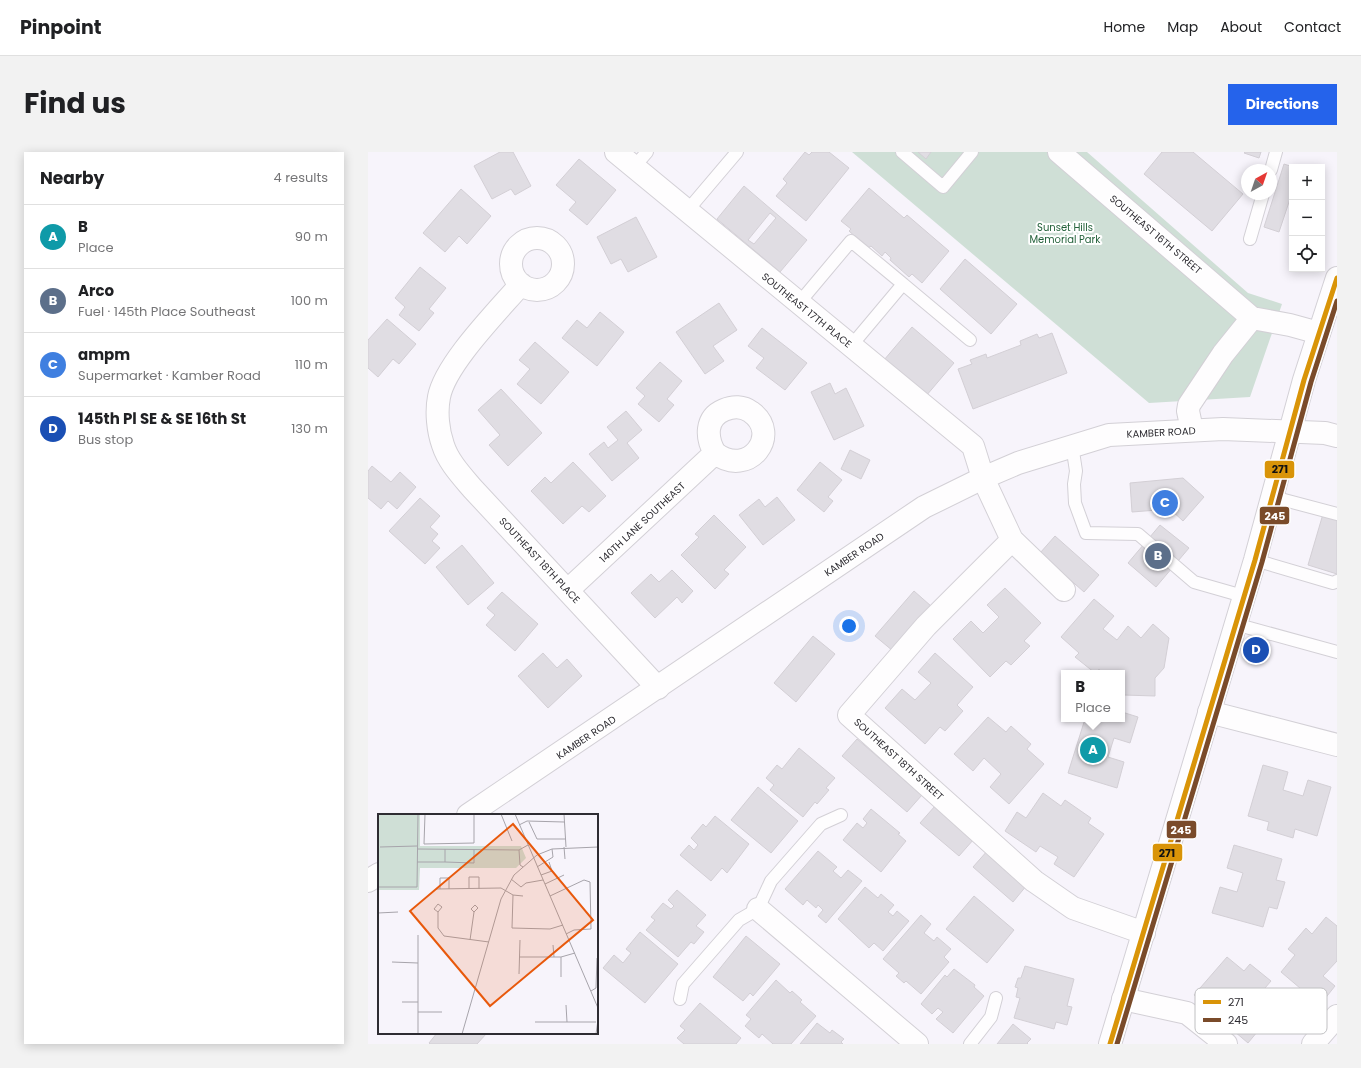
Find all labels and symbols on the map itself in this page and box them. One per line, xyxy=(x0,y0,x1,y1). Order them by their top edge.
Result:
north arrow xyxy=(1241,164,1277,200)
street label: SOUTHEAST 16TH STREET xyxy=(1106,191,1205,278)
park label: Sunset Hills Memorial Park xyxy=(1029,220,1101,247)
street label: SOUTHEAST 17TH PLACE xyxy=(758,269,855,351)
street label: KAMBER ROAD xyxy=(1126,423,1196,442)
line badge: 271 xyxy=(1264,460,1295,479)
text: 271 xyxy=(1272,461,1288,477)
street label: 140TH LANE SOUTHEAST xyxy=(596,478,689,566)
pin: C xyxy=(1152,488,1178,518)
line badge: 245 xyxy=(1259,506,1290,525)
text: 245 xyxy=(1265,508,1285,524)
street label: SOUTHEAST 18TH PLACE xyxy=(496,514,584,607)
street label: KAMBER ROAD xyxy=(821,529,887,580)
pin: B xyxy=(1145,541,1171,571)
your location xyxy=(839,616,859,636)
pin: D xyxy=(1243,635,1269,665)
street label: KAMBER ROAD xyxy=(553,712,619,763)
street label: SOUTHEAST 18TH STREET xyxy=(850,715,947,804)
pin: A xyxy=(1080,735,1106,765)
inset map xyxy=(378,814,598,1034)
line badge: 245 xyxy=(1166,820,1197,839)
text: 245 xyxy=(1171,822,1191,838)
line badge: 271 xyxy=(1152,843,1183,862)
text: 271 xyxy=(1159,845,1175,861)
legend xyxy=(1195,988,1327,1034)
text: 271 xyxy=(1228,994,1244,1010)
text: 245 xyxy=(1228,1012,1248,1028)

